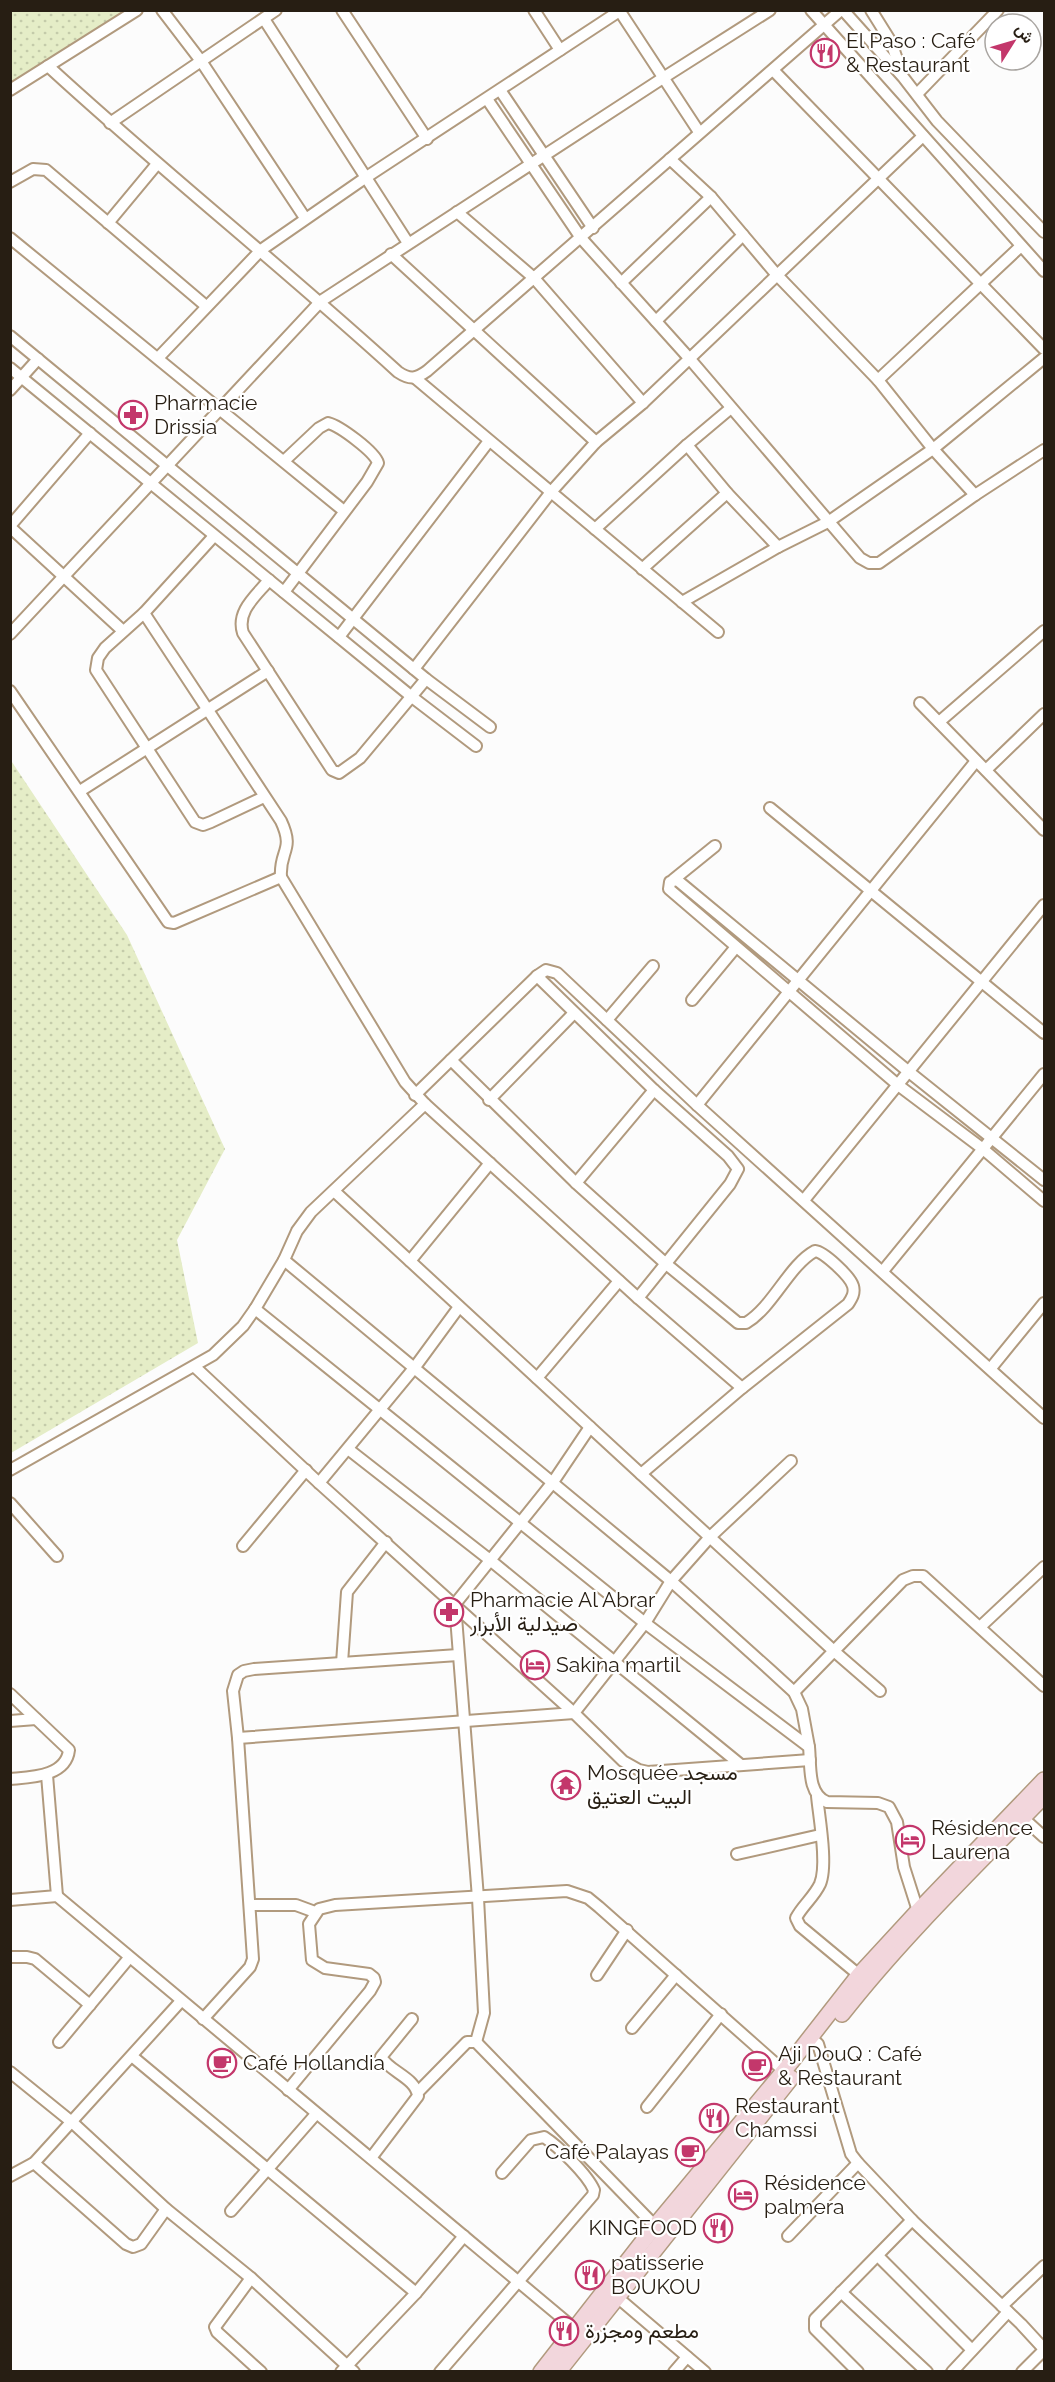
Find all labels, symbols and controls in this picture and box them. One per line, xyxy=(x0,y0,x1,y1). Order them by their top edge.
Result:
north arrow xyxy=(983,12,1043,72)
text: ش xyxy=(1011,20,1038,47)
place label: El Paso : Café & Restaurant xyxy=(846,28,976,77)
restaurant icon: El Paso : Café & Restaurant xyxy=(809,37,841,69)
place label: Pharmacie Drissia xyxy=(154,390,257,439)
pharmacy icon: Pharmacie Drissia xyxy=(117,399,149,431)
place label: Pharmacie Al Abrar صيدلية الأبرار xyxy=(469,1587,656,1637)
pharmacy icon: Pharmacie Al Abrar صيدلية الأبرار xyxy=(433,1596,465,1628)
hotel icon: Sakina martil xyxy=(519,1649,551,1681)
place label: Sakina martil xyxy=(556,1652,681,1677)
place label: Mosquée مسجد البيت العتيق xyxy=(587,1760,738,1809)
temple icon: Mosquée مسجد البيت العتيق xyxy=(550,1769,582,1801)
place label: Résidence Laurena xyxy=(931,1815,1033,1864)
hotel icon: Résidence Laurena xyxy=(894,1824,926,1856)
place label: Aji DouQ : Café & Restaurant xyxy=(778,2041,922,2090)
cafe icon: Café Hollandia xyxy=(206,2047,238,2079)
place label: Café Hollandia xyxy=(243,2050,385,2075)
cafe icon: Aji DouQ : Café & Restaurant xyxy=(741,2050,773,2082)
place label: Restaurant Chamssi xyxy=(735,2093,840,2142)
restaurant icon: Restaurant Chamssi xyxy=(698,2102,730,2134)
cafe icon: Café Palayas xyxy=(674,2136,706,2168)
place label: Café Palayas xyxy=(545,2139,669,2164)
place label: Résidence palmera xyxy=(764,2170,866,2219)
hotel icon: Résidence palmera xyxy=(727,2179,759,2211)
restaurant icon: KINGFOOD xyxy=(702,2212,734,2244)
place label: KINGFOOD xyxy=(588,2215,697,2240)
place label: patisserie BOUKOU xyxy=(611,2250,704,2299)
restaurant icon: patisserie BOUKOU xyxy=(574,2259,606,2291)
restaurant icon: مطعم ومجزرة xyxy=(548,2315,580,2347)
place label: مطعم ومجزرة xyxy=(585,2318,699,2345)

